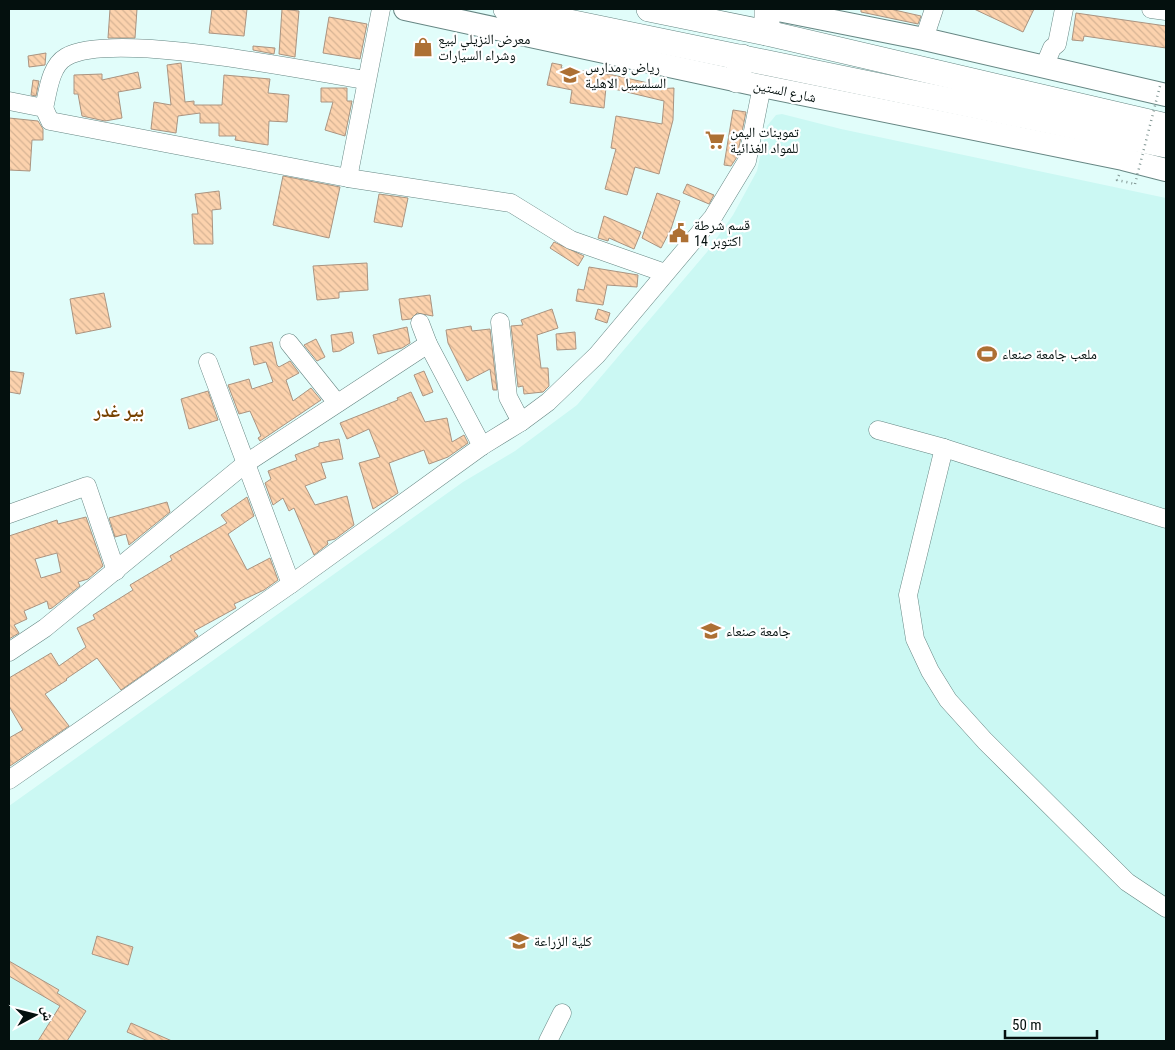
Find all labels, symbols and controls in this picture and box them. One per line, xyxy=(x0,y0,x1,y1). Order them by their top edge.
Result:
place label: معرض النزيلي لبيع وشراء السيارات xyxy=(438,31,530,64)
shop icon: معرض النزيلي لبيع وشراء السيارات xyxy=(412,36,434,58)
place label: رياض ومدارس السلسبيل الاهلية xyxy=(585,59,666,92)
school or university icon: رياض ومدارس السلسبيل الاهلية xyxy=(559,64,581,86)
street label: شارع الستين xyxy=(752,77,818,107)
place label: تموينات اليمن للمواد الغذائية xyxy=(730,124,799,157)
supermarket icon: تموينات اليمن للمواد الغذائية xyxy=(704,129,726,151)
place label: قسم شرطة 14 اكتوبر xyxy=(694,217,750,250)
public building icon: قسم شرطة 14 اكتوبر xyxy=(668,222,690,244)
sports icon: ملعب جامعة صنعاء xyxy=(976,343,998,365)
place label: ملعب جامعة صنعاء xyxy=(1002,346,1097,362)
district label: بير غدر xyxy=(93,399,144,422)
school or university icon: جامعة صنعاء xyxy=(700,620,722,642)
place label: جامعة صنعاء xyxy=(726,623,791,639)
school or university icon: كلية الزراعة xyxy=(508,930,530,952)
place label: كلية الزراعة xyxy=(534,933,592,950)
north arrow xyxy=(10,990,60,1040)
text: ش xyxy=(38,1005,57,1022)
scale bar xyxy=(1005,1008,1098,1040)
text: 50 m xyxy=(1012,1016,1042,1034)

